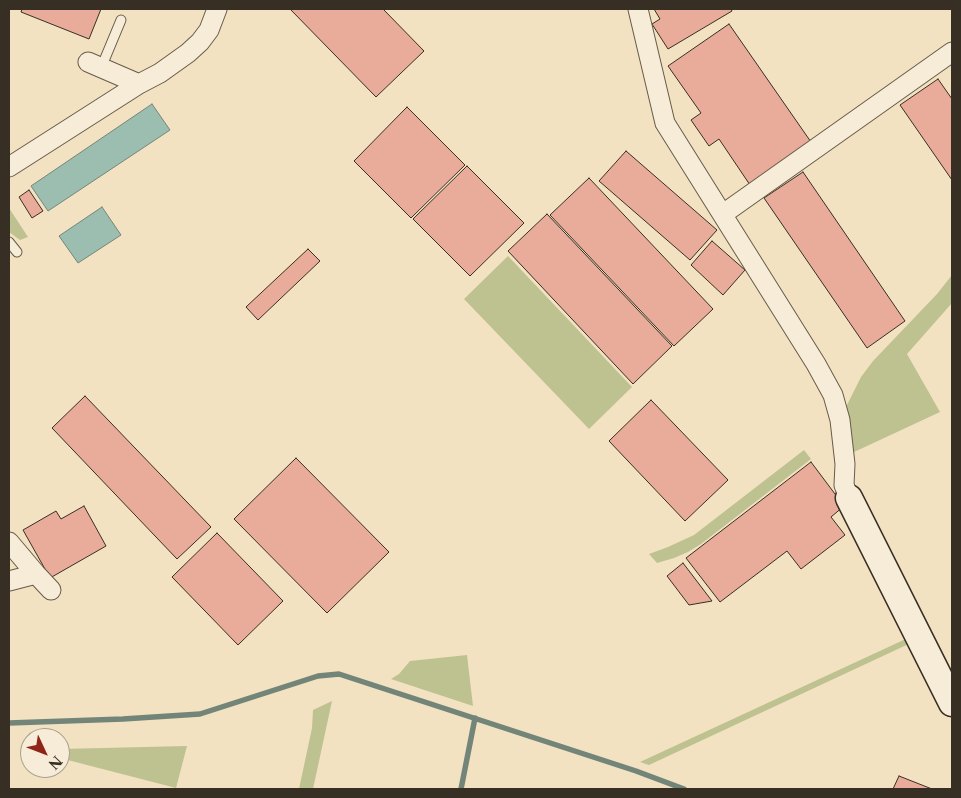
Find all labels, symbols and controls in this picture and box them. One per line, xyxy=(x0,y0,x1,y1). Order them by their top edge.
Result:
north arrow xyxy=(20,728,70,778)
text: N xyxy=(45,752,66,773)

